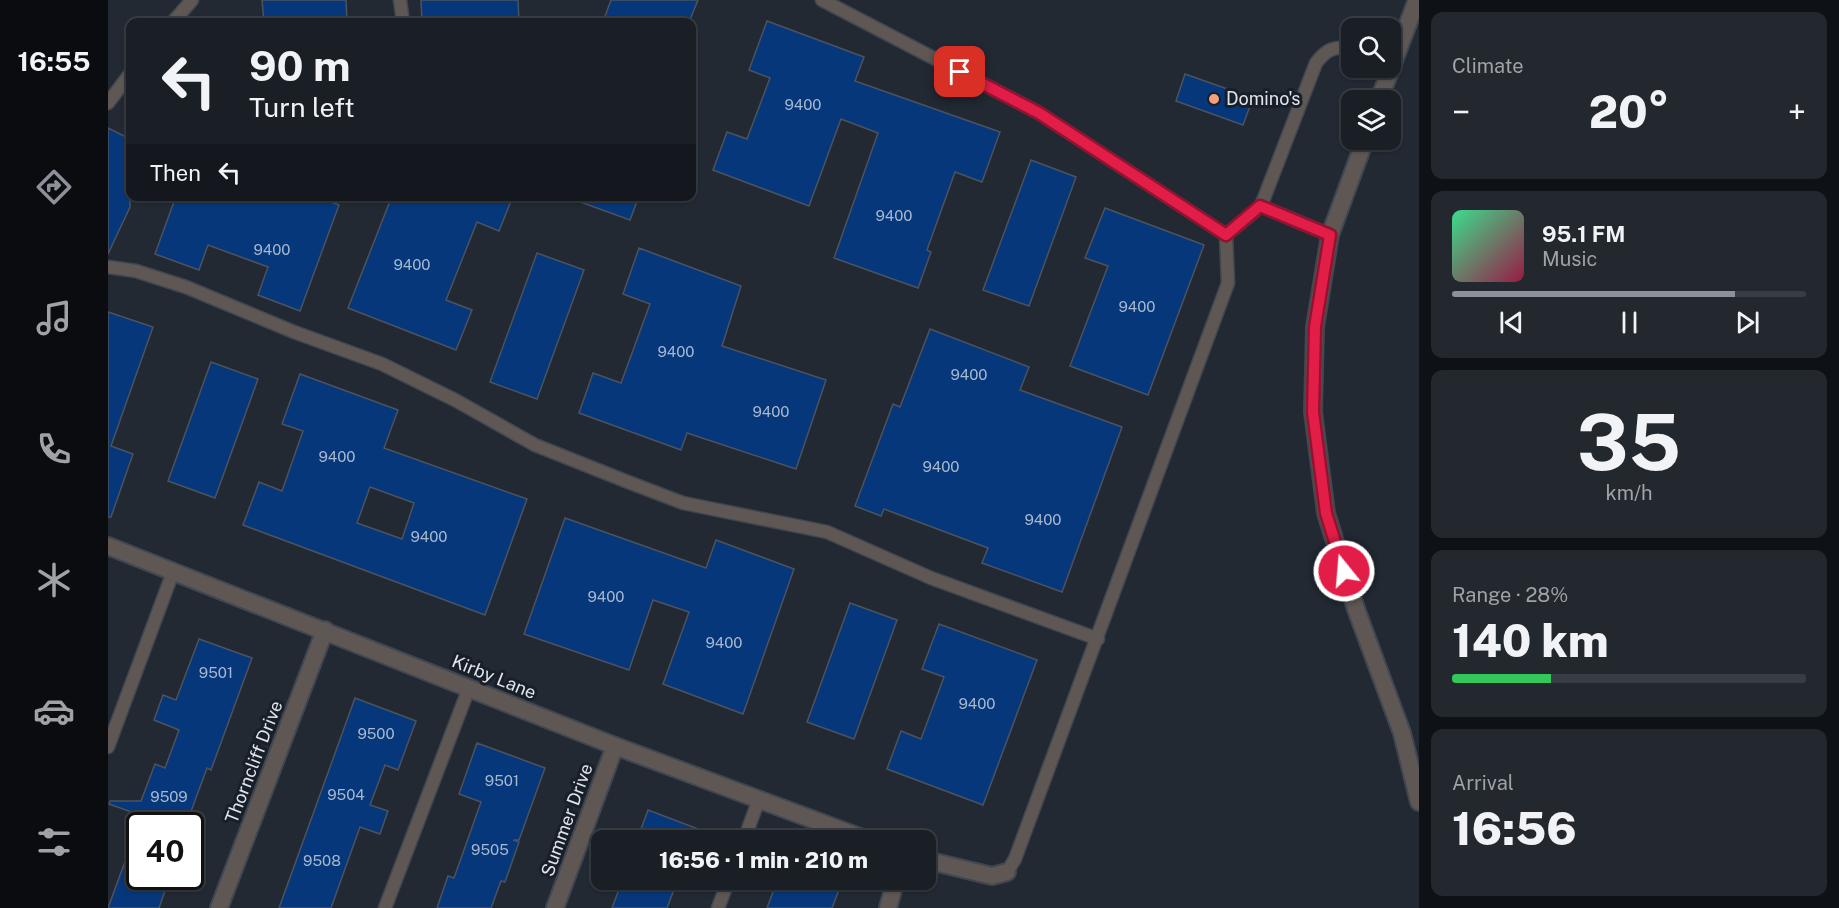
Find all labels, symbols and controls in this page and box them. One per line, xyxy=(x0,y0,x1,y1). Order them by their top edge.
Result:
map controls xyxy=(1341,18,1401,150)
button: search xyxy=(1341,18,1401,78)
text: 90 m xyxy=(249,41,351,90)
icon: left xyxy=(150,42,228,120)
text: 16:55 xyxy=(17,45,91,77)
pin xyxy=(934,46,985,97)
text: Climate xyxy=(1452,54,1524,78)
icon: arrive xyxy=(943,55,976,88)
text: 20° xyxy=(1589,85,1669,138)
place label: Domino's xyxy=(1226,88,1300,109)
button: layers xyxy=(1341,90,1401,150)
text: Turn left xyxy=(249,91,355,123)
marker: Domino's xyxy=(1207,92,1221,106)
text: − xyxy=(1452,93,1470,131)
text: + xyxy=(1788,93,1806,131)
house number: 9400 xyxy=(784,96,822,113)
icon: left xyxy=(213,156,246,189)
text: Then xyxy=(150,160,201,186)
icon: directions xyxy=(33,166,75,208)
house number: 9400 xyxy=(875,207,913,224)
text: 95.1 FM xyxy=(1542,221,1625,247)
house number: 9400 xyxy=(253,241,291,258)
text: Music xyxy=(1542,247,1597,271)
house number: 9400 xyxy=(393,256,431,273)
icon: music xyxy=(33,297,75,339)
house number: 9400 xyxy=(1118,298,1156,315)
icon: previous xyxy=(1495,306,1528,339)
icon: pause xyxy=(1613,306,1646,339)
icon: next xyxy=(1731,306,1764,339)
house number: 9400 xyxy=(657,343,695,360)
house number: 9400 xyxy=(950,366,988,383)
text: 35 xyxy=(1577,396,1681,488)
house number: 9400 xyxy=(752,403,790,420)
icon: phone xyxy=(33,428,75,470)
house number: 9400 xyxy=(318,448,356,465)
house number: 9400 xyxy=(922,458,960,475)
text: km/h xyxy=(1605,481,1653,505)
house number: 9400 xyxy=(1024,511,1062,528)
house number: 9400 xyxy=(410,528,448,545)
position arrow xyxy=(1312,539,1376,603)
icon: climate xyxy=(33,559,75,601)
text: Range · 28% xyxy=(1452,583,1568,607)
house number: 9400 xyxy=(587,588,625,605)
text: 140 km xyxy=(1452,614,1609,667)
house number: 9400 xyxy=(705,634,743,651)
street label: Kirby Lane xyxy=(449,650,539,703)
house number: 9501 xyxy=(199,664,233,681)
icon: car xyxy=(33,690,75,732)
house number: 9400 xyxy=(958,695,996,712)
street label: Thorncliff Drive xyxy=(221,698,287,826)
house number: 9500 xyxy=(357,725,395,742)
street label: Summer Drive xyxy=(536,761,597,879)
text: Arrival xyxy=(1452,771,1514,795)
house number: 9501 xyxy=(485,772,519,789)
house number: 9504 xyxy=(327,786,365,803)
house number: 9509 xyxy=(150,788,188,805)
text: 16:56 xyxy=(1452,802,1577,855)
speed limit sign: 40 xyxy=(126,812,204,890)
icon: filters xyxy=(33,821,75,863)
house number: 9505 xyxy=(471,841,509,858)
text: 16:56 · 1 min · 210 m xyxy=(659,847,868,873)
house number: 9508 xyxy=(303,852,341,869)

